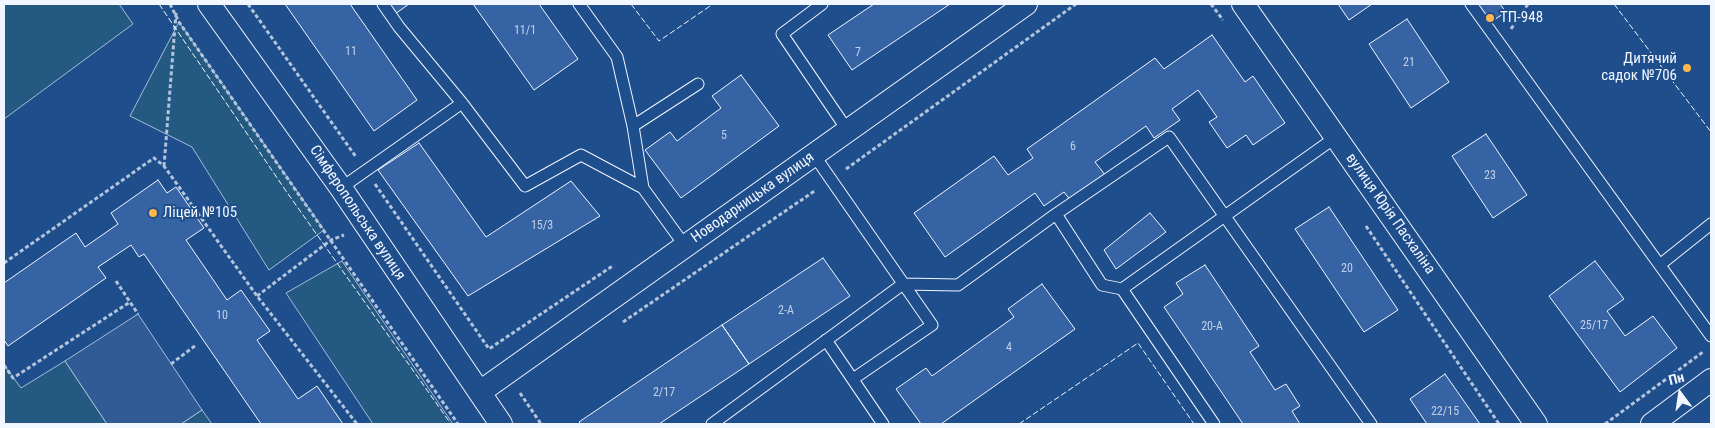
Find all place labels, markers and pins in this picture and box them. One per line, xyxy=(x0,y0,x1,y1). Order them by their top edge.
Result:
place label: ТП-948 xyxy=(1500,9,1543,27)
marker: ТП-948 xyxy=(1484,12,1496,24)
place label: Дитячий садок №706 xyxy=(1601,50,1677,85)
marker: Дитячий садок №706 xyxy=(1681,62,1693,74)
place label: Ліцей №105 xyxy=(163,204,237,222)
marker: Ліцей №105 xyxy=(147,207,159,219)

